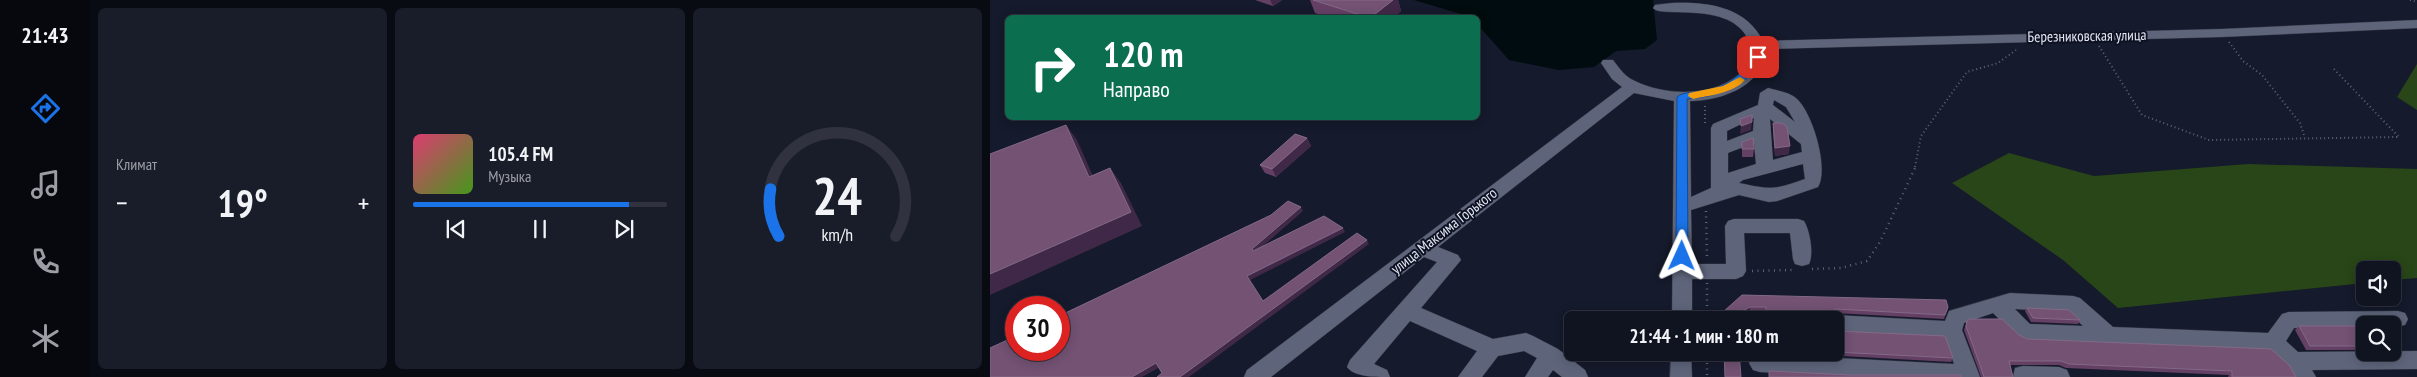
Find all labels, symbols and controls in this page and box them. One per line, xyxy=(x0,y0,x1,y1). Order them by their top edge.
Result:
text: 21:43 xyxy=(21,21,69,49)
street label: Березниковская улица xyxy=(2027,25,2147,46)
text: 120 m xyxy=(1103,31,1184,77)
icon: right xyxy=(1020,35,1085,100)
pin xyxy=(1737,36,1779,78)
icon: arrive xyxy=(1744,43,1772,71)
text: Направо xyxy=(1103,75,1170,103)
icon: directions xyxy=(28,91,63,126)
text: 105.4 FM xyxy=(488,142,553,166)
text: Климат xyxy=(116,154,157,174)
text: 24 xyxy=(812,162,862,229)
text: Музыка xyxy=(488,166,531,186)
icon: music xyxy=(28,167,63,202)
text: 19° xyxy=(218,178,268,227)
street label: улица Максима Горького xyxy=(1387,183,1501,278)
text: − xyxy=(116,184,128,221)
text: + xyxy=(358,184,369,221)
icon: previous xyxy=(442,215,470,243)
icon: pause xyxy=(526,215,554,243)
icon: next xyxy=(610,215,638,243)
text: km/h xyxy=(821,223,853,246)
position arrow xyxy=(1655,229,1707,281)
icon: phone xyxy=(28,244,63,279)
map controls xyxy=(2356,261,2401,361)
button: sound xyxy=(2356,261,2401,306)
speed limit sign: 30 xyxy=(1005,296,1070,361)
button: search xyxy=(2356,316,2401,361)
icon: climate xyxy=(28,321,63,356)
text: 21:44 · 1 мин · 180 m xyxy=(1630,324,1778,348)

